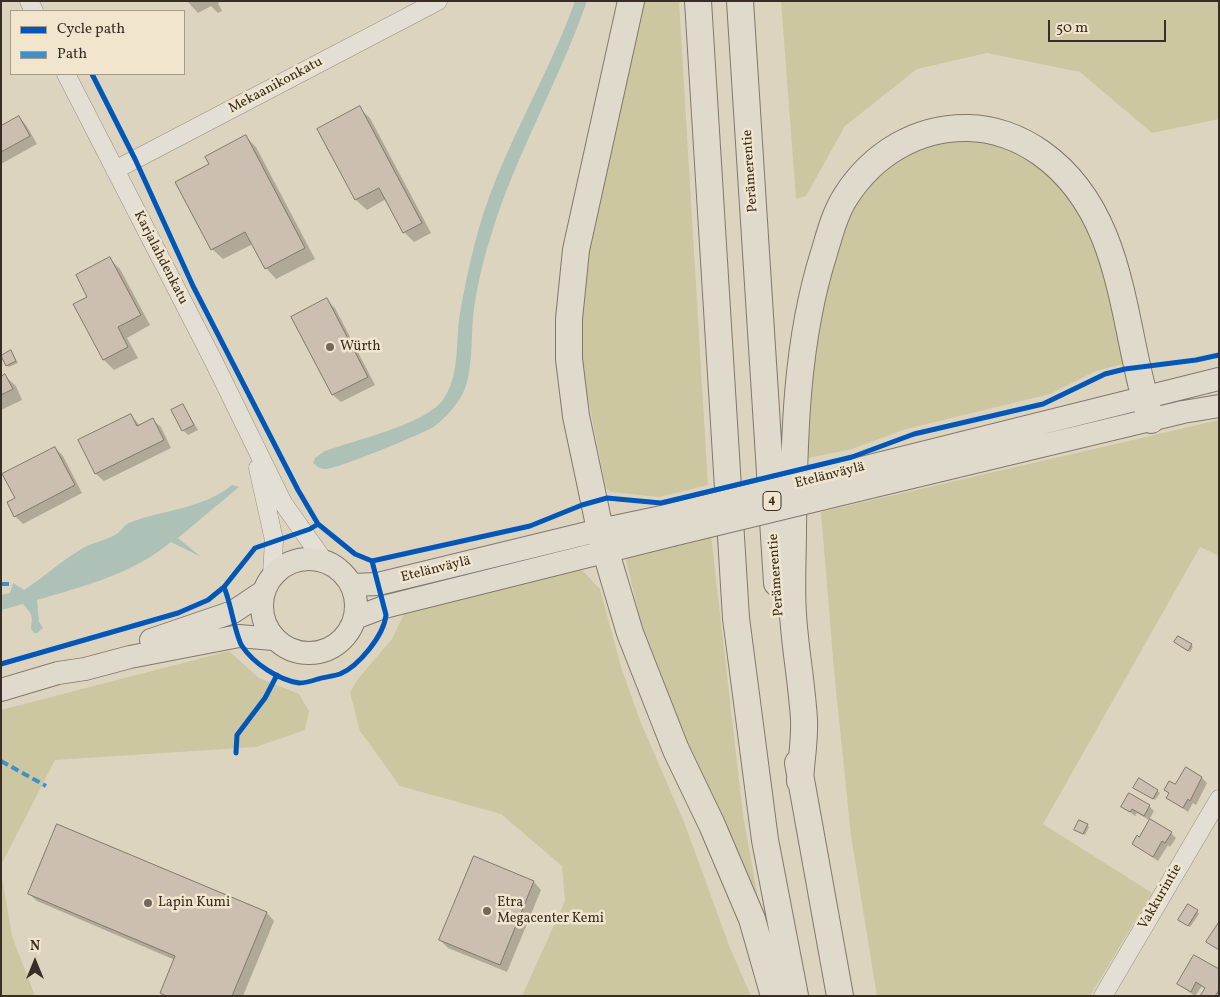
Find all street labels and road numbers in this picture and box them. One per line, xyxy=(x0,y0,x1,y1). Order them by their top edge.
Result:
street label: Mekaanikonkatu xyxy=(226,54,326,118)
street label: Perämerentie xyxy=(740,129,762,213)
street label: Karjalahdenkatu xyxy=(129,208,191,308)
street label: Etelänväylä xyxy=(793,459,867,493)
road number: 4 xyxy=(763,492,781,511)
street label: Perämerentie xyxy=(766,533,788,617)
street label: Etelänväylä xyxy=(399,553,473,587)
street label: Vakkurintie xyxy=(1136,861,1186,933)

